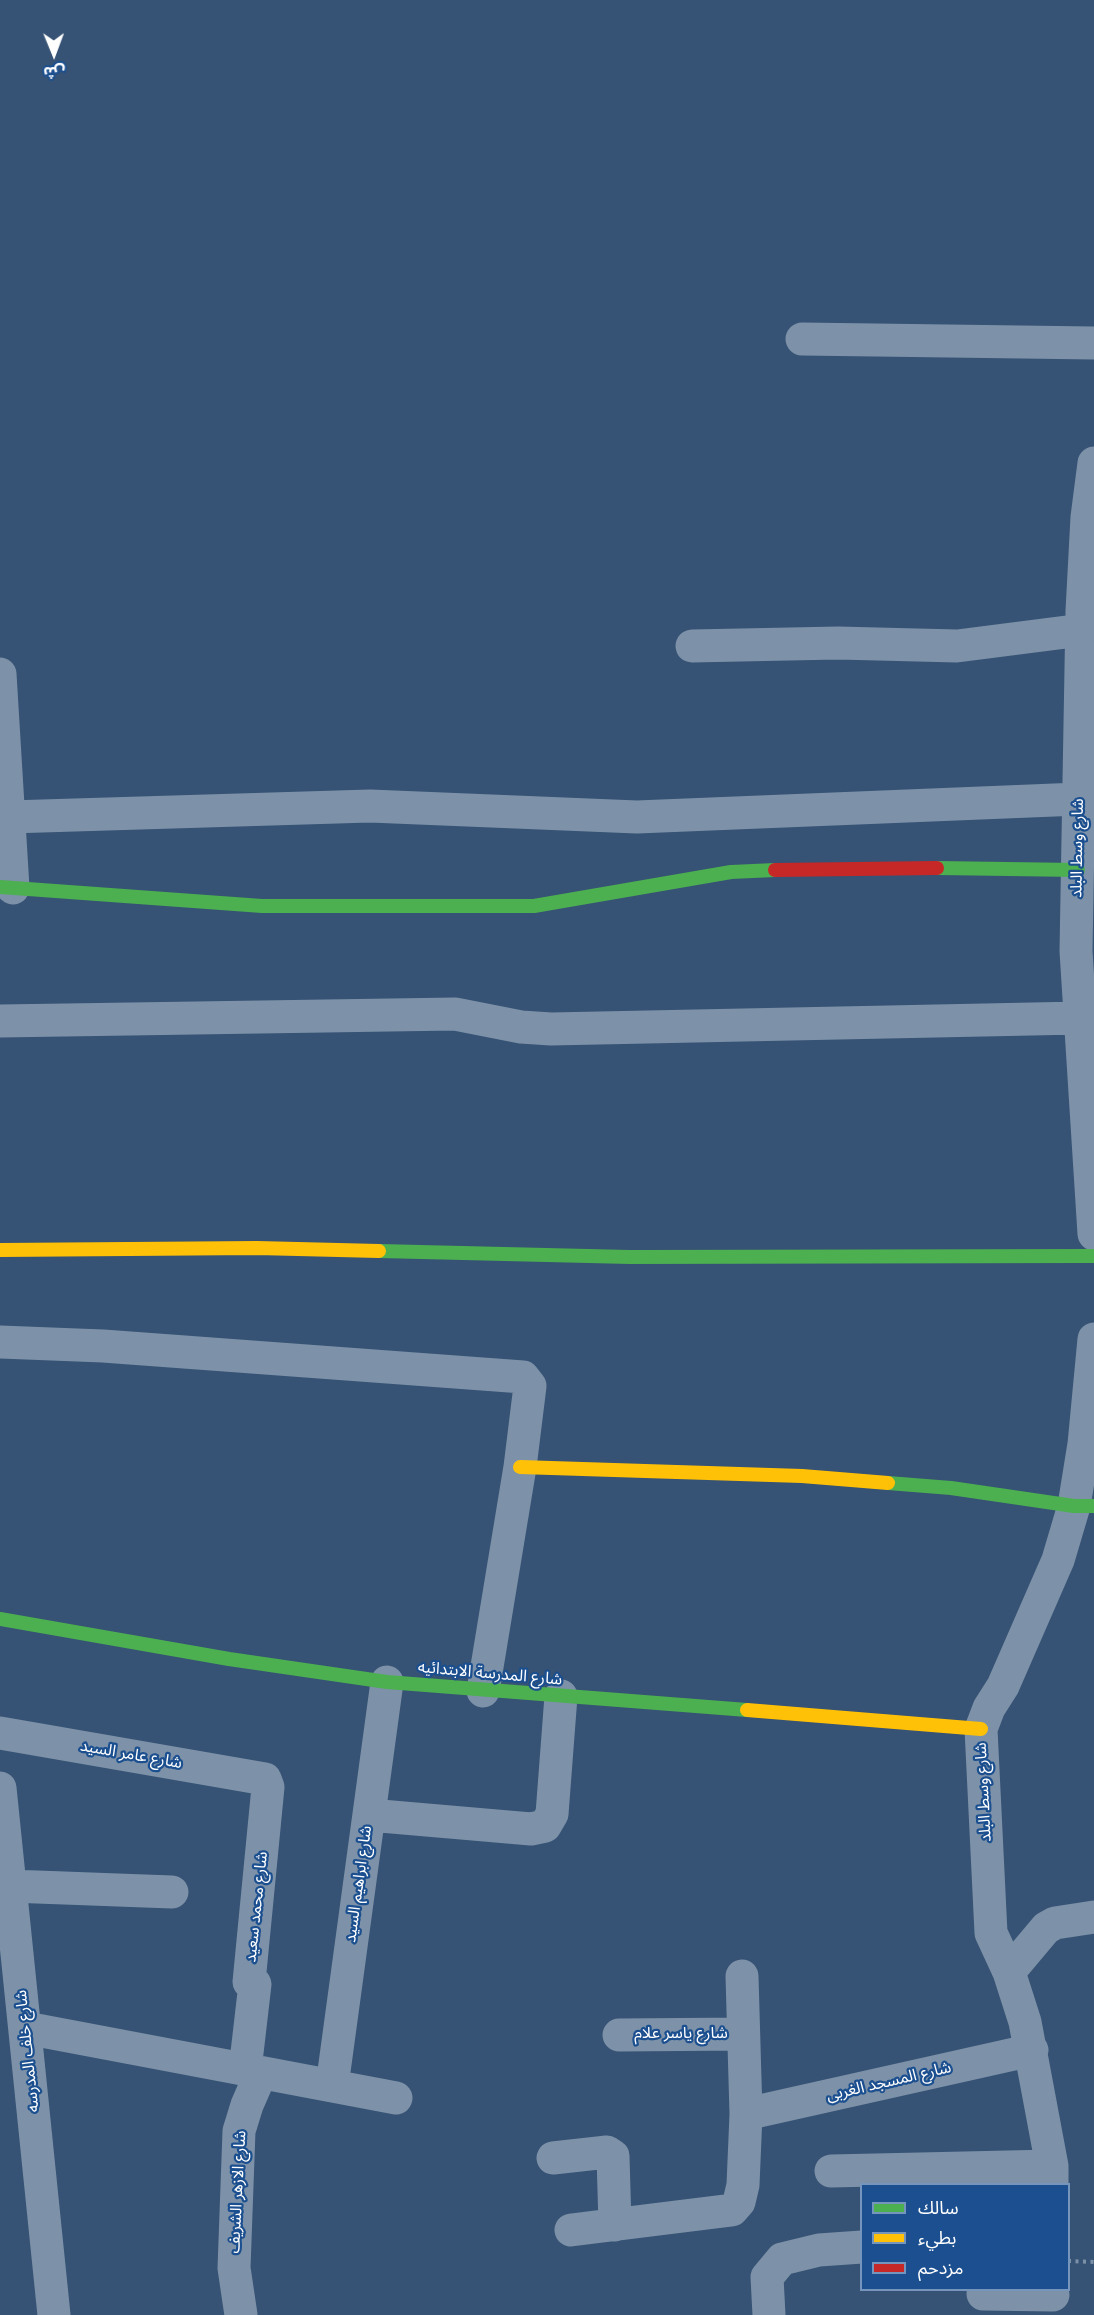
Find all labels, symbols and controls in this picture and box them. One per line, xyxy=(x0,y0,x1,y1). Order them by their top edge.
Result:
north arrow xyxy=(24,24,84,84)
text: ش xyxy=(43,62,65,83)
street label: شارع وسط البلد xyxy=(1068,798,1088,898)
street label: شارع المدرسة الابتدائيه xyxy=(417,1658,563,1690)
street label: شارع عامر السيد xyxy=(79,1737,183,1773)
street label: شارع وسط البلد xyxy=(972,1742,996,1842)
street label: شارع ابراهيم السيد xyxy=(341,1824,377,1944)
street label: شارع محمد سعيد xyxy=(242,1851,272,1963)
street label: شارع خلف المدرسه xyxy=(12,1989,44,2113)
street label: شارع ياسر علام xyxy=(634,2024,728,2044)
street label: شارع المسجد الغربى xyxy=(825,2058,953,2106)
street label: شارع الازهر الشريف xyxy=(225,2130,251,2254)
legend xyxy=(860,2183,1070,2291)
text: سالك xyxy=(918,2196,959,2220)
text: بطيء xyxy=(918,2226,956,2250)
text: مزدحم xyxy=(918,2256,963,2280)

